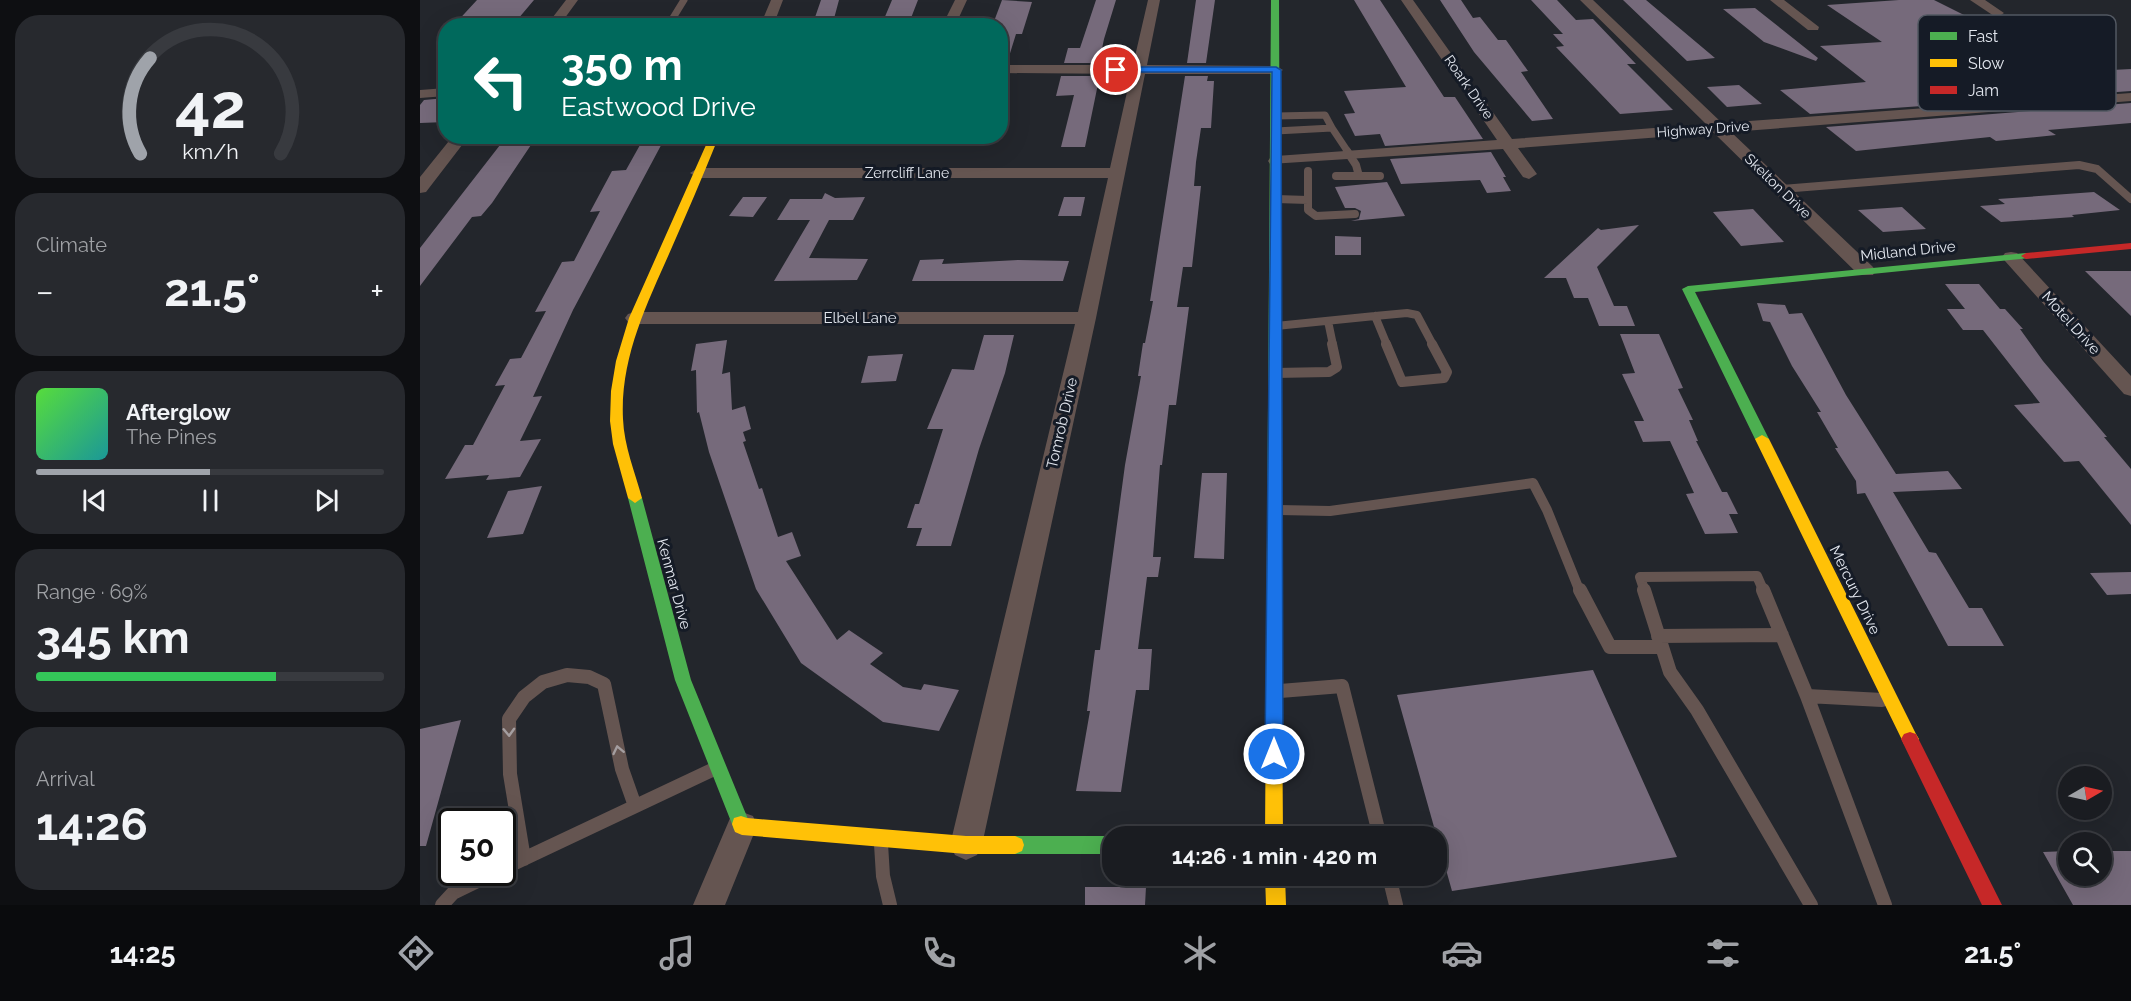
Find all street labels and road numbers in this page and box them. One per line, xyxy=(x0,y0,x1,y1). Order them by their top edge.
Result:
street label: Roark Drive xyxy=(1441,52,1497,122)
street label: Highway Drive xyxy=(1656,118,1750,140)
street label: Skelton Drive xyxy=(1742,151,1814,221)
street label: Zerrcliff Lane xyxy=(865,165,949,181)
street label: Midland Drive xyxy=(1859,237,1957,265)
street label: Motel Drive xyxy=(2038,288,2104,358)
street label: Elbel Lane xyxy=(823,309,897,327)
street label: Tomrob Drive xyxy=(1043,375,1081,470)
street label: Kenmar Drive xyxy=(653,537,695,632)
street label: Mercury Drive xyxy=(1826,543,1884,638)

